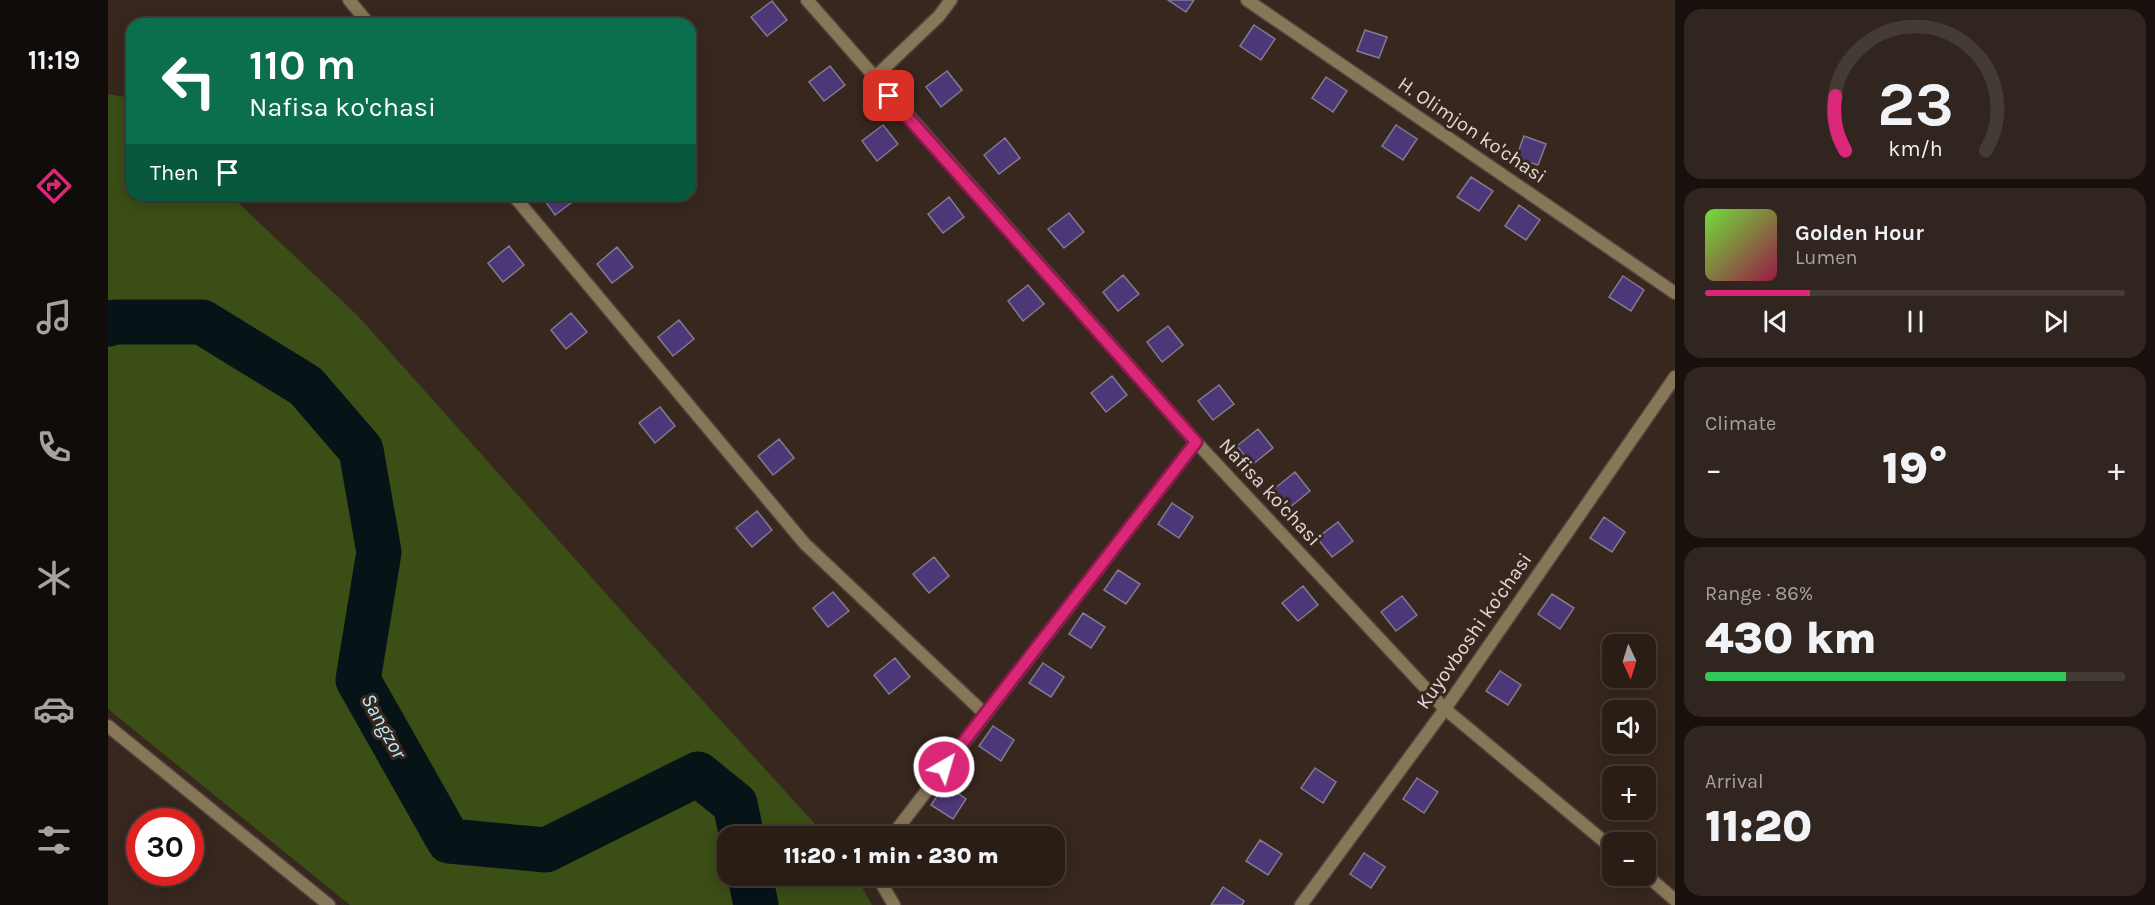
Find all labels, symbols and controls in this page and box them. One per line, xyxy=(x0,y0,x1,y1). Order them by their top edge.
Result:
text: 110 m xyxy=(249,40,356,90)
icon: left xyxy=(150,42,228,120)
text: 11:19 xyxy=(28,44,80,76)
text: 23 xyxy=(1877,68,1953,141)
pin xyxy=(863,70,914,121)
street label: H. Olimjon ko'chasi xyxy=(1394,72,1550,188)
icon: arrive xyxy=(872,79,905,112)
text: Nafisa ko'chasi xyxy=(249,91,436,123)
text: km/h xyxy=(1888,136,1942,161)
icon: arrive xyxy=(211,156,244,189)
text: Then xyxy=(150,160,199,186)
icon: directions xyxy=(33,165,75,207)
text: Golden Hour xyxy=(1795,220,1924,246)
text: Lumen xyxy=(1795,246,1858,269)
icon: music xyxy=(33,296,75,338)
icon: previous xyxy=(1759,305,1792,338)
icon: pause xyxy=(1899,305,1932,338)
icon: next xyxy=(2039,305,2072,338)
text: Climate xyxy=(1705,412,1776,435)
icon: phone xyxy=(33,426,75,468)
street label: Nafisa ko'chasi xyxy=(1214,433,1326,551)
text: 19° xyxy=(1882,442,1948,494)
text: − xyxy=(1705,450,1722,488)
text: + xyxy=(2108,450,2125,488)
street label: Kuyovboshi ko'chasi xyxy=(1411,548,1537,714)
icon: climate xyxy=(33,557,75,599)
text: Range · 86% xyxy=(1705,582,1813,605)
text: 430 km xyxy=(1705,612,1877,664)
north arrow xyxy=(1602,634,1656,688)
map controls xyxy=(1602,634,1656,886)
icon: car xyxy=(33,688,75,730)
water label: Sangzor xyxy=(356,689,412,763)
button: sound xyxy=(1602,700,1656,754)
position arrow xyxy=(912,735,976,799)
button: + xyxy=(1602,766,1656,820)
text: Arrival xyxy=(1705,770,1764,793)
text: 11:20 xyxy=(1705,800,1812,852)
speed limit sign: 30 xyxy=(126,808,204,886)
icon: filters xyxy=(33,819,75,861)
button: − xyxy=(1602,832,1656,886)
text: 11:20 · 1 min · 230 m xyxy=(783,843,999,869)

